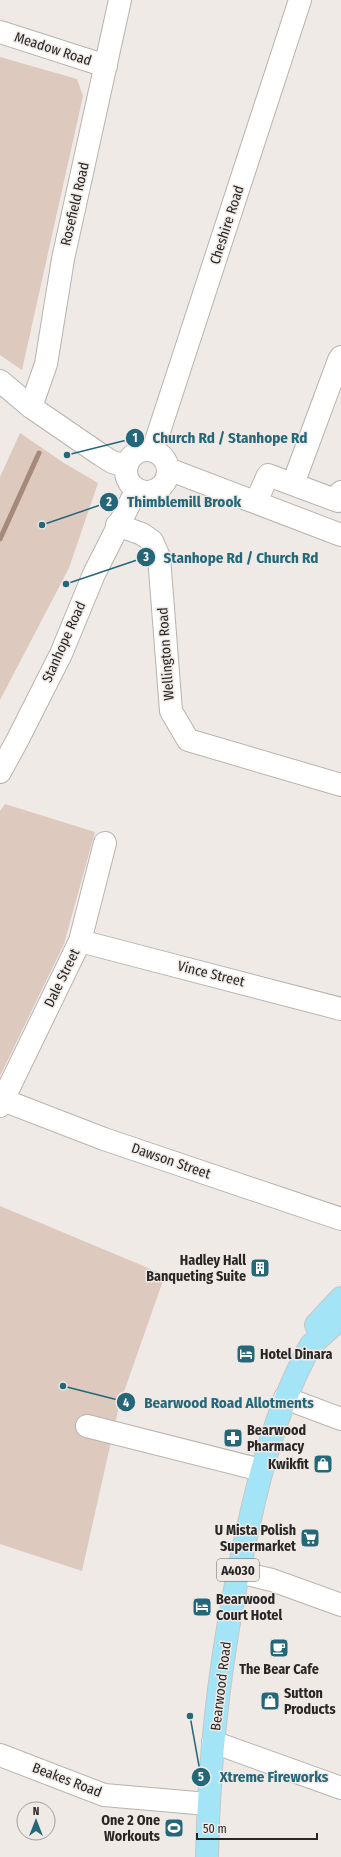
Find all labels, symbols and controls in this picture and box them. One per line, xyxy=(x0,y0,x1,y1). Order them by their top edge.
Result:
street label: Meadow Road xyxy=(12,29,94,69)
street label: Rosefield Road xyxy=(57,161,93,247)
street label: Cheshire Road xyxy=(206,183,248,267)
callout: Church Rd / Stanhope Rd xyxy=(125,424,316,451)
text: Church Rd / Stanhope Rd xyxy=(153,429,307,447)
text: 1 xyxy=(132,431,138,445)
callout: Thimblemill Brook xyxy=(99,489,249,516)
text: Thimblemill Brook xyxy=(127,493,241,511)
text: 2 xyxy=(105,495,112,509)
callout: Stanhope Rd / Church Rd xyxy=(136,544,327,571)
text: Stanhope Rd / Church Rd xyxy=(164,549,318,567)
text: 3 xyxy=(142,550,149,564)
street label: Stanhope Road xyxy=(39,599,89,685)
street label: Wellington Road xyxy=(154,607,178,701)
street label: Dale Street xyxy=(41,946,84,1010)
street label: Vince Street xyxy=(176,957,247,991)
street label: Dawson Street xyxy=(129,1140,213,1183)
place label: Hadley Hall Banqueting Suite xyxy=(146,1252,246,1285)
building icon: Hadley Hall Banqueting Suite xyxy=(249,1257,271,1279)
hotel icon: Hotel Dinara xyxy=(235,1343,257,1365)
place label: Hotel Dinara xyxy=(260,1346,332,1363)
callout: Bearwood Road Allotments xyxy=(116,1389,321,1416)
text: Bearwood Road Allotments xyxy=(144,1394,314,1412)
text: 4 xyxy=(123,1396,129,1410)
place label: Bearwood Pharmacy xyxy=(247,1422,306,1455)
pharmacy icon: Bearwood Pharmacy xyxy=(222,1427,244,1449)
shop icon: Kwikfit xyxy=(312,1453,334,1475)
place label: Kwikfit xyxy=(268,1456,310,1473)
place label: U Mista Polish Supermarket xyxy=(215,1522,297,1555)
supermarket icon: U Mista Polish Supermarket xyxy=(299,1527,321,1549)
road number: A4030 xyxy=(217,1559,259,1581)
place label: Bearwood Court Hotel xyxy=(216,1591,282,1624)
hotel icon: Bearwood Court Hotel xyxy=(191,1596,213,1618)
cafe icon: The Bear Cafe xyxy=(268,1637,290,1659)
street label: Bearwood Road xyxy=(207,1640,235,1732)
place label: The Bear Cafe xyxy=(239,1661,319,1678)
place label: Sutton Products xyxy=(284,1685,336,1718)
shop icon: Sutton Products xyxy=(259,1690,281,1712)
street label: Beakes Road xyxy=(30,1759,104,1801)
callout: Xtreme Fireworks xyxy=(191,1763,336,1790)
text: Xtreme Fireworks xyxy=(219,1768,329,1786)
text: 5 xyxy=(198,1770,204,1784)
north arrow xyxy=(16,1801,56,1841)
text: N xyxy=(33,1805,39,1818)
place label: One 2 One Workouts xyxy=(101,1812,160,1845)
scale bar xyxy=(197,1815,317,1841)
sports icon: One 2 One Workouts xyxy=(163,1817,185,1839)
text: 50 m xyxy=(203,1822,227,1836)

